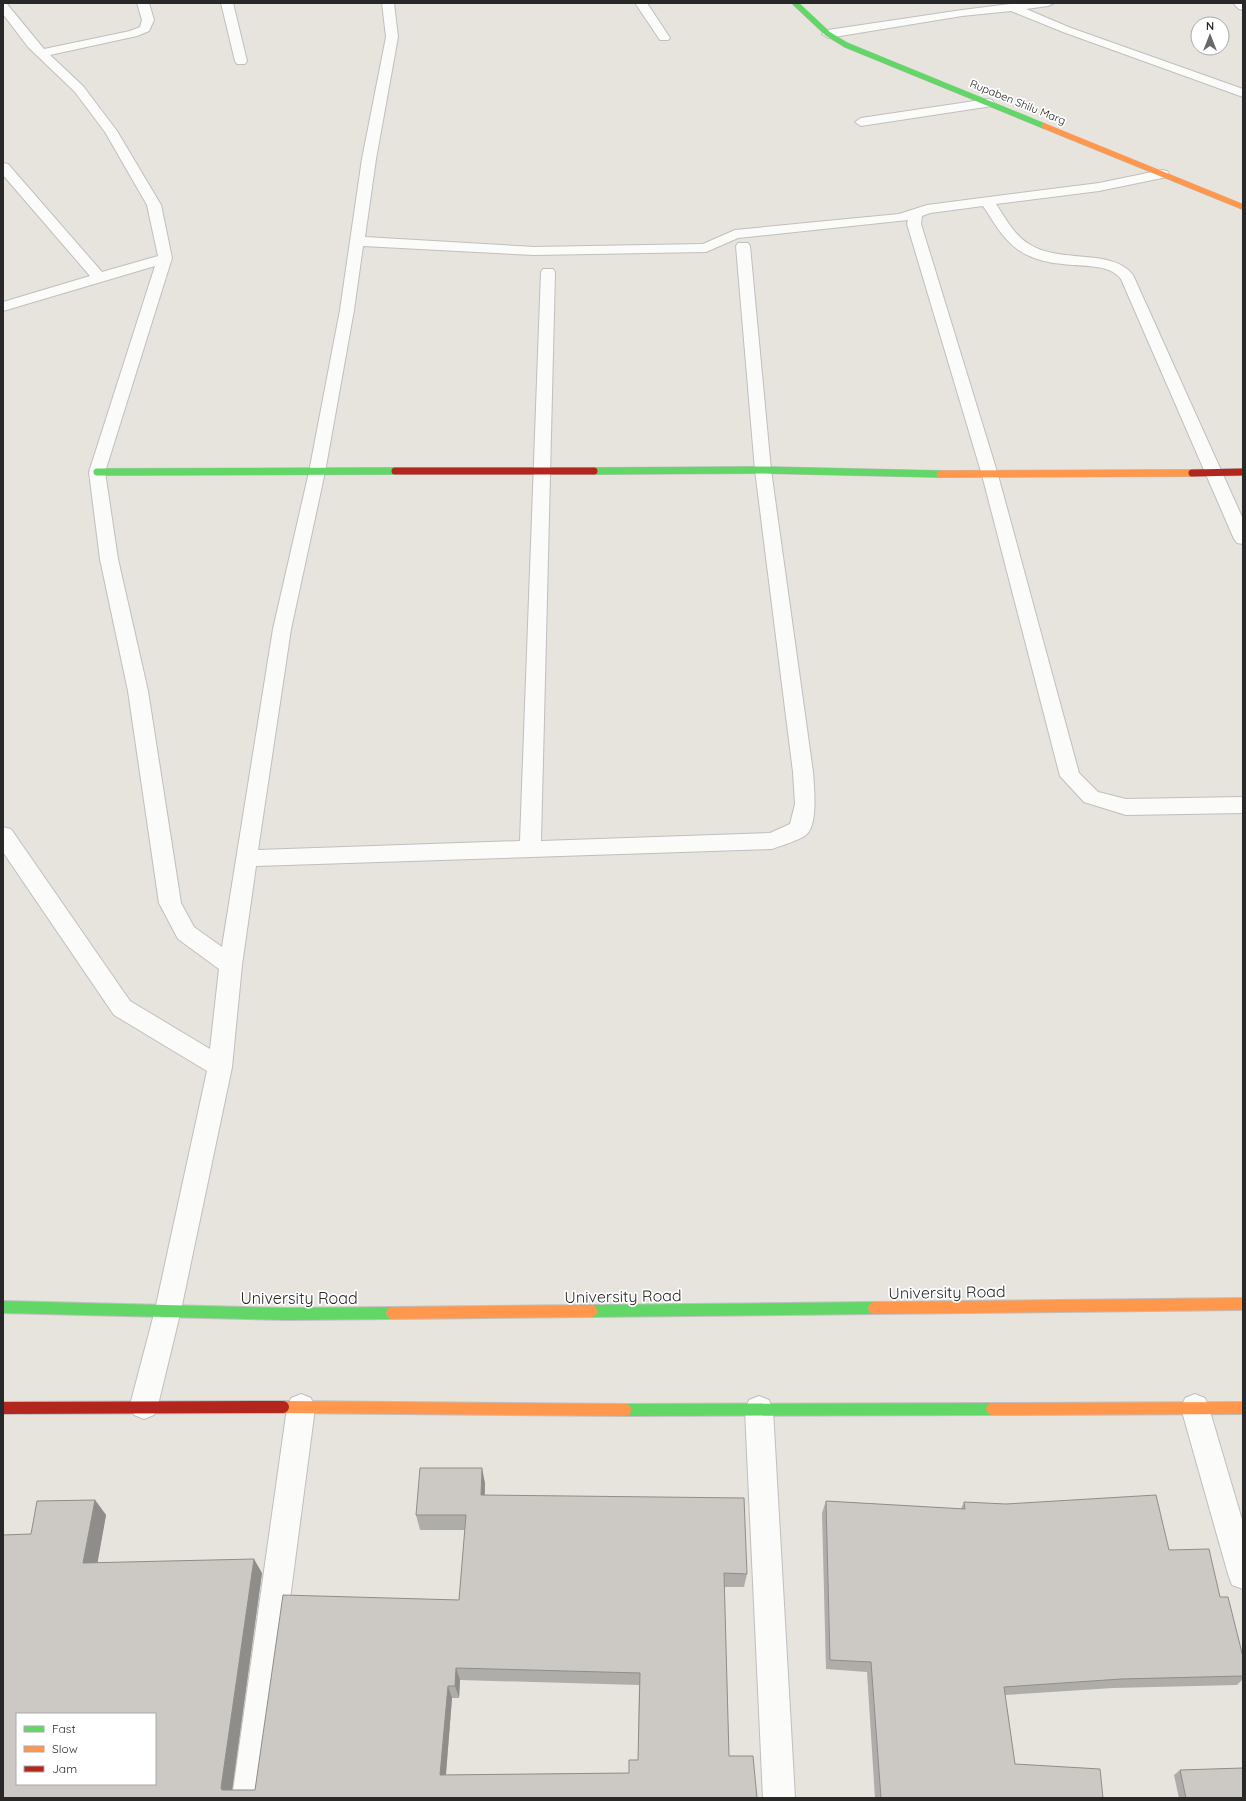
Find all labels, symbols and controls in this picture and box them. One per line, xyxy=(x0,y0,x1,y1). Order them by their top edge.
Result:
north arrow xyxy=(1190,16,1230,56)
text: N xyxy=(1206,19,1214,33)
street label: Rupaben Shilu Marg xyxy=(968,76,1068,128)
street label: University Road xyxy=(888,1281,1006,1303)
street label: University Road xyxy=(564,1285,682,1307)
street label: University Road xyxy=(240,1288,358,1308)
legend xyxy=(16,1713,156,1785)
text: Fast xyxy=(52,1721,76,1736)
text: Slow xyxy=(52,1741,78,1756)
text: Jam xyxy=(52,1761,77,1776)

